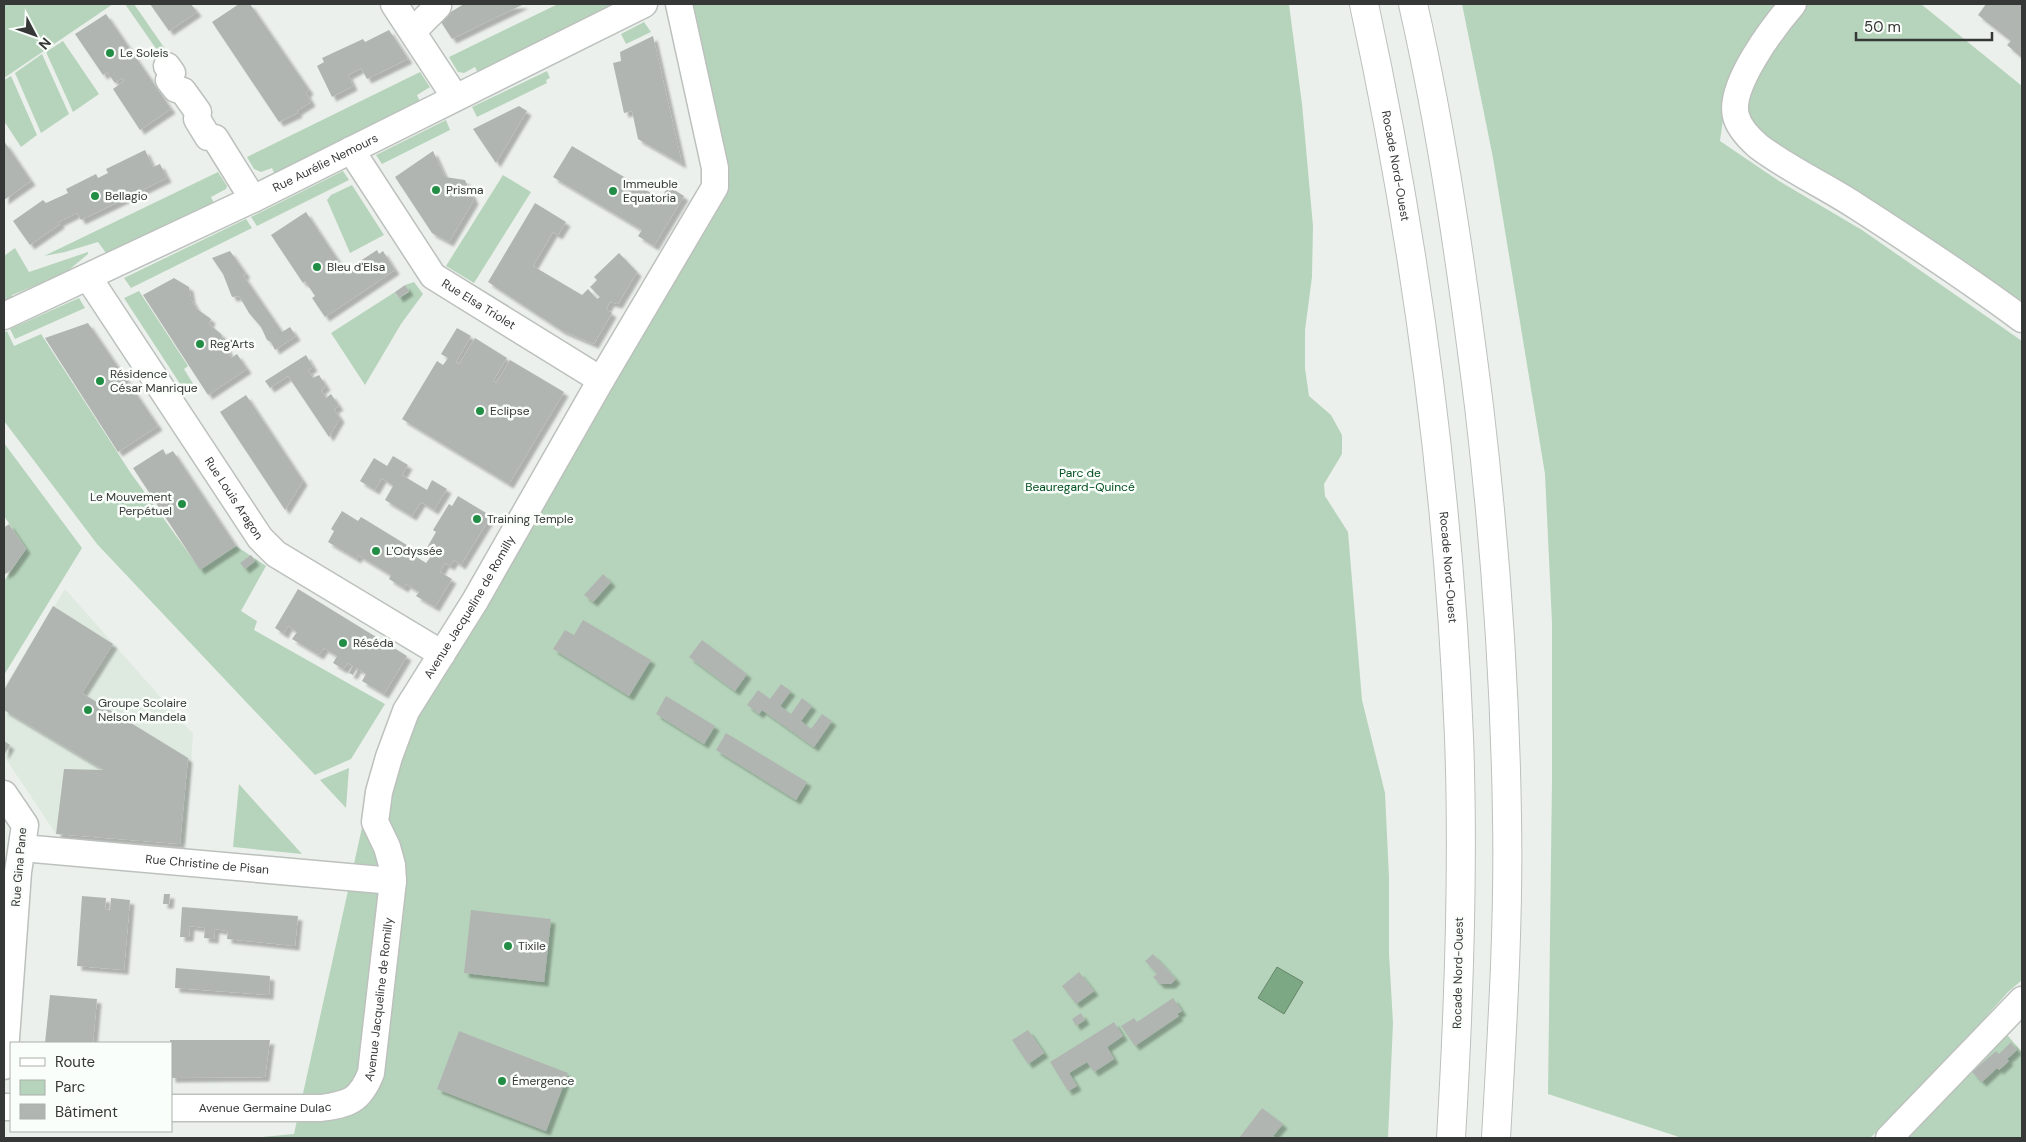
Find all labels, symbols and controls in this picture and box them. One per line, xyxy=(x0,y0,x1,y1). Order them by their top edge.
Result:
north arrow xyxy=(10,10,60,60)
scale bar xyxy=(1856,10,1992,42)
text: 50 m xyxy=(1864,17,1901,37)
text: N xyxy=(35,34,55,53)
place label: Le Soleis xyxy=(120,45,169,61)
marker: Le Soleis xyxy=(104,47,116,59)
street label: Rocade Nord-Ouest xyxy=(1378,109,1413,223)
street label: Rue Aurélie Nemours xyxy=(270,130,381,196)
place label: Immeuble Equatoria xyxy=(623,176,678,206)
place label: Prisma xyxy=(446,182,484,198)
marker: Prisma xyxy=(430,184,442,196)
marker: Immeuble Equatoria xyxy=(607,185,619,197)
place label: Bellagio xyxy=(105,188,148,204)
marker: Bellagio xyxy=(89,190,101,202)
place label: Bleu d'Elsa xyxy=(327,259,385,275)
marker: Bleu d'Elsa xyxy=(311,261,323,273)
street label: Rue Elsa Triolet xyxy=(439,275,519,333)
place label: Reg'Arts xyxy=(210,336,255,352)
marker: Reg'Arts xyxy=(194,338,206,350)
place label: Résidence César Manrique xyxy=(110,366,198,396)
marker: Résidence César Manrique xyxy=(94,375,106,387)
place label: Eclipse xyxy=(490,403,530,419)
marker: Eclipse xyxy=(474,405,486,417)
street label: Rue Louis Aragon xyxy=(201,454,267,543)
park label: Parc de Beauregard-Quincé xyxy=(1025,465,1135,495)
place label: Le Mouvement Perpétuel xyxy=(90,489,172,519)
marker: Le Mouvement Perpétuel xyxy=(176,498,188,510)
place label: Training Temple xyxy=(487,511,574,527)
street label: Rocade Nord-Ouest xyxy=(1436,511,1461,624)
marker: Training Temple xyxy=(471,513,483,525)
street label: Avenue Jacqueline de Romilly xyxy=(420,532,519,682)
place label: L'Odyssée xyxy=(386,543,443,559)
marker: L'Odyssée xyxy=(370,545,382,557)
place label: Réséda xyxy=(353,635,393,651)
marker: Réséda xyxy=(337,637,349,649)
place label: Groupe Scolaire Nelson Mandela xyxy=(98,695,187,725)
marker: Groupe Scolaire Nelson Mandela xyxy=(82,704,94,716)
street label: Rue Gina Pane xyxy=(8,827,30,907)
street label: Rue Christine de Pisan xyxy=(145,851,270,878)
street label: Avenue Jacqueline de Romilly xyxy=(361,916,397,1084)
street label: Rocade Nord-Ouest xyxy=(1449,917,1467,1029)
place label: Tixile xyxy=(518,938,546,954)
marker: Tixile xyxy=(502,940,514,952)
legend xyxy=(10,1042,172,1132)
text: Route xyxy=(55,1052,95,1072)
place label: Émergence xyxy=(512,1073,575,1089)
marker: Émergence xyxy=(496,1075,508,1087)
text: Parc xyxy=(55,1077,85,1097)
street label: Avenue Germaine Dulac xyxy=(199,1098,333,1116)
text: Bâtiment xyxy=(55,1102,118,1122)

